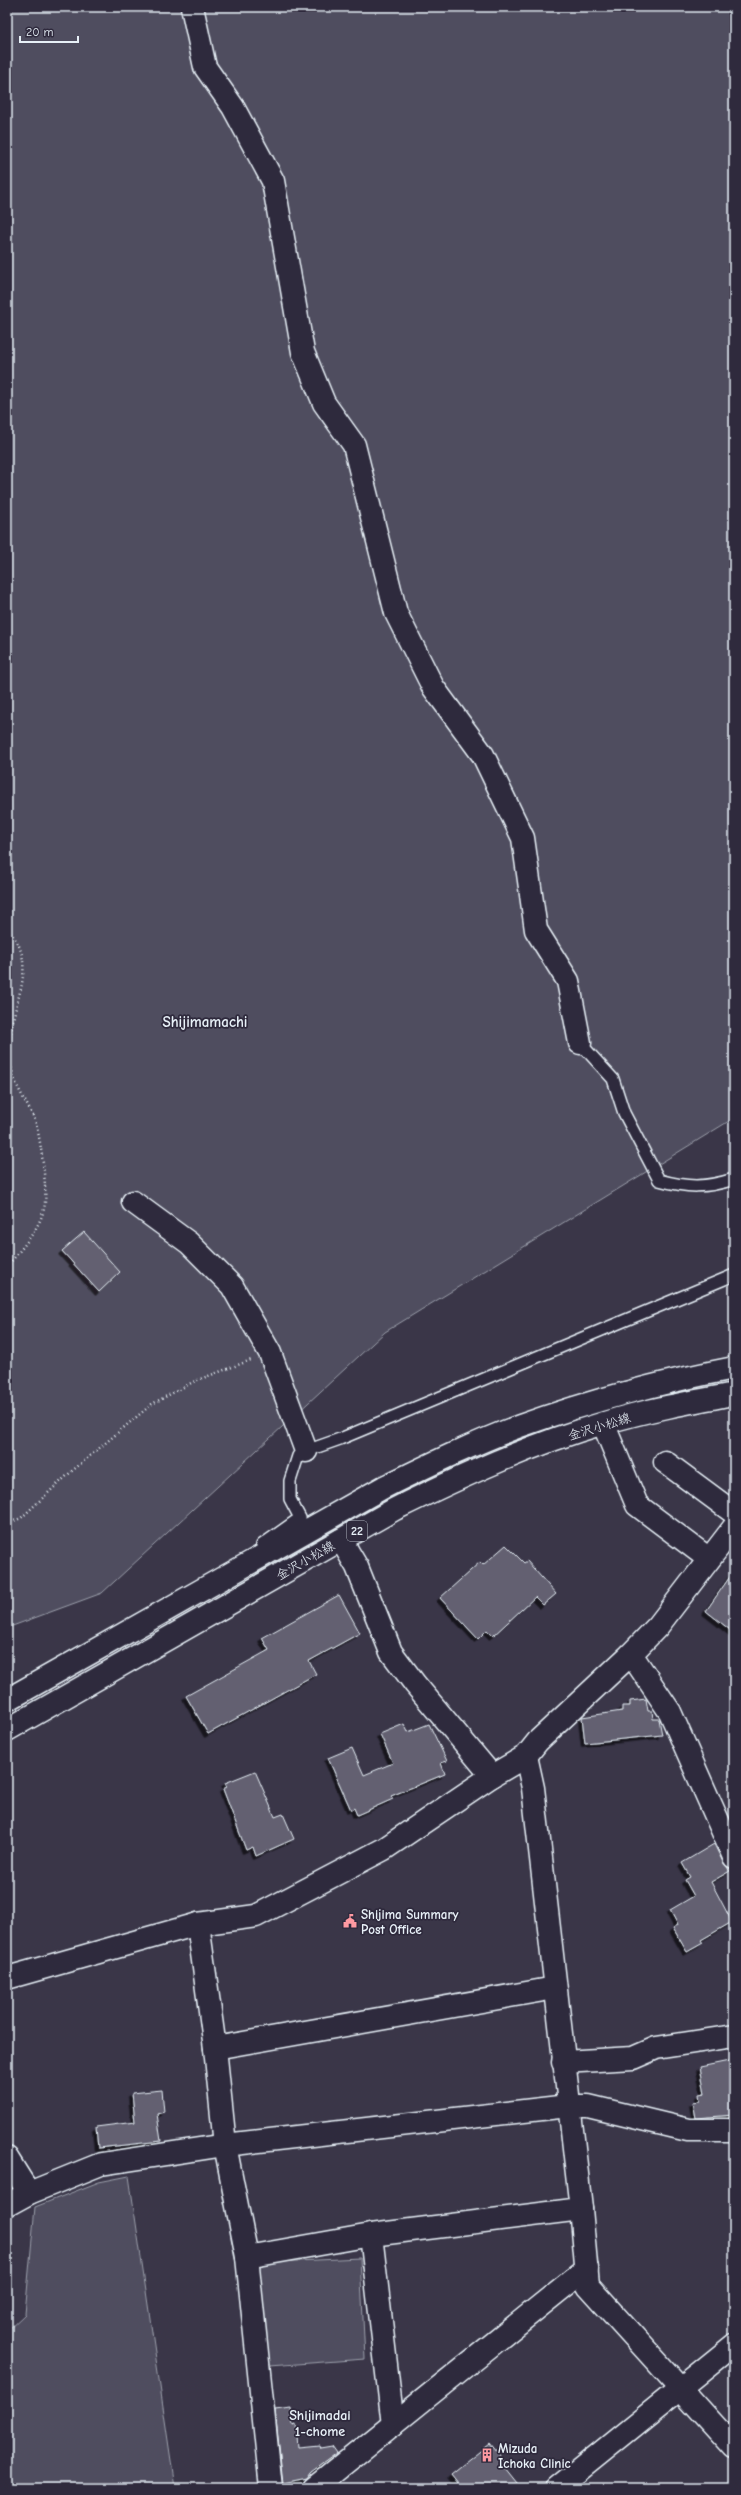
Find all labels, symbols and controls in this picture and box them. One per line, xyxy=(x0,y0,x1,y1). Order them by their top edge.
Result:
scale bar xyxy=(20,18,78,44)
text: 20 m xyxy=(26,25,54,39)
district label: Shijimamachi xyxy=(162,1013,248,1031)
street label: 金沢小松線 xyxy=(566,1410,633,1443)
road number: 22 xyxy=(347,1521,367,1541)
street label: 金沢小松線 xyxy=(273,1537,338,1583)
place label: Shijima Summary Post Office xyxy=(361,1907,459,1937)
public building icon: Shijima Summary Post Office xyxy=(342,1913,358,1929)
district label: Shijimadai 1-chome xyxy=(289,2407,351,2440)
place label: Mizuda Ichoka Clinic xyxy=(498,2441,571,2471)
building icon: Mizuda Ichoka Clinic xyxy=(479,2447,495,2463)

